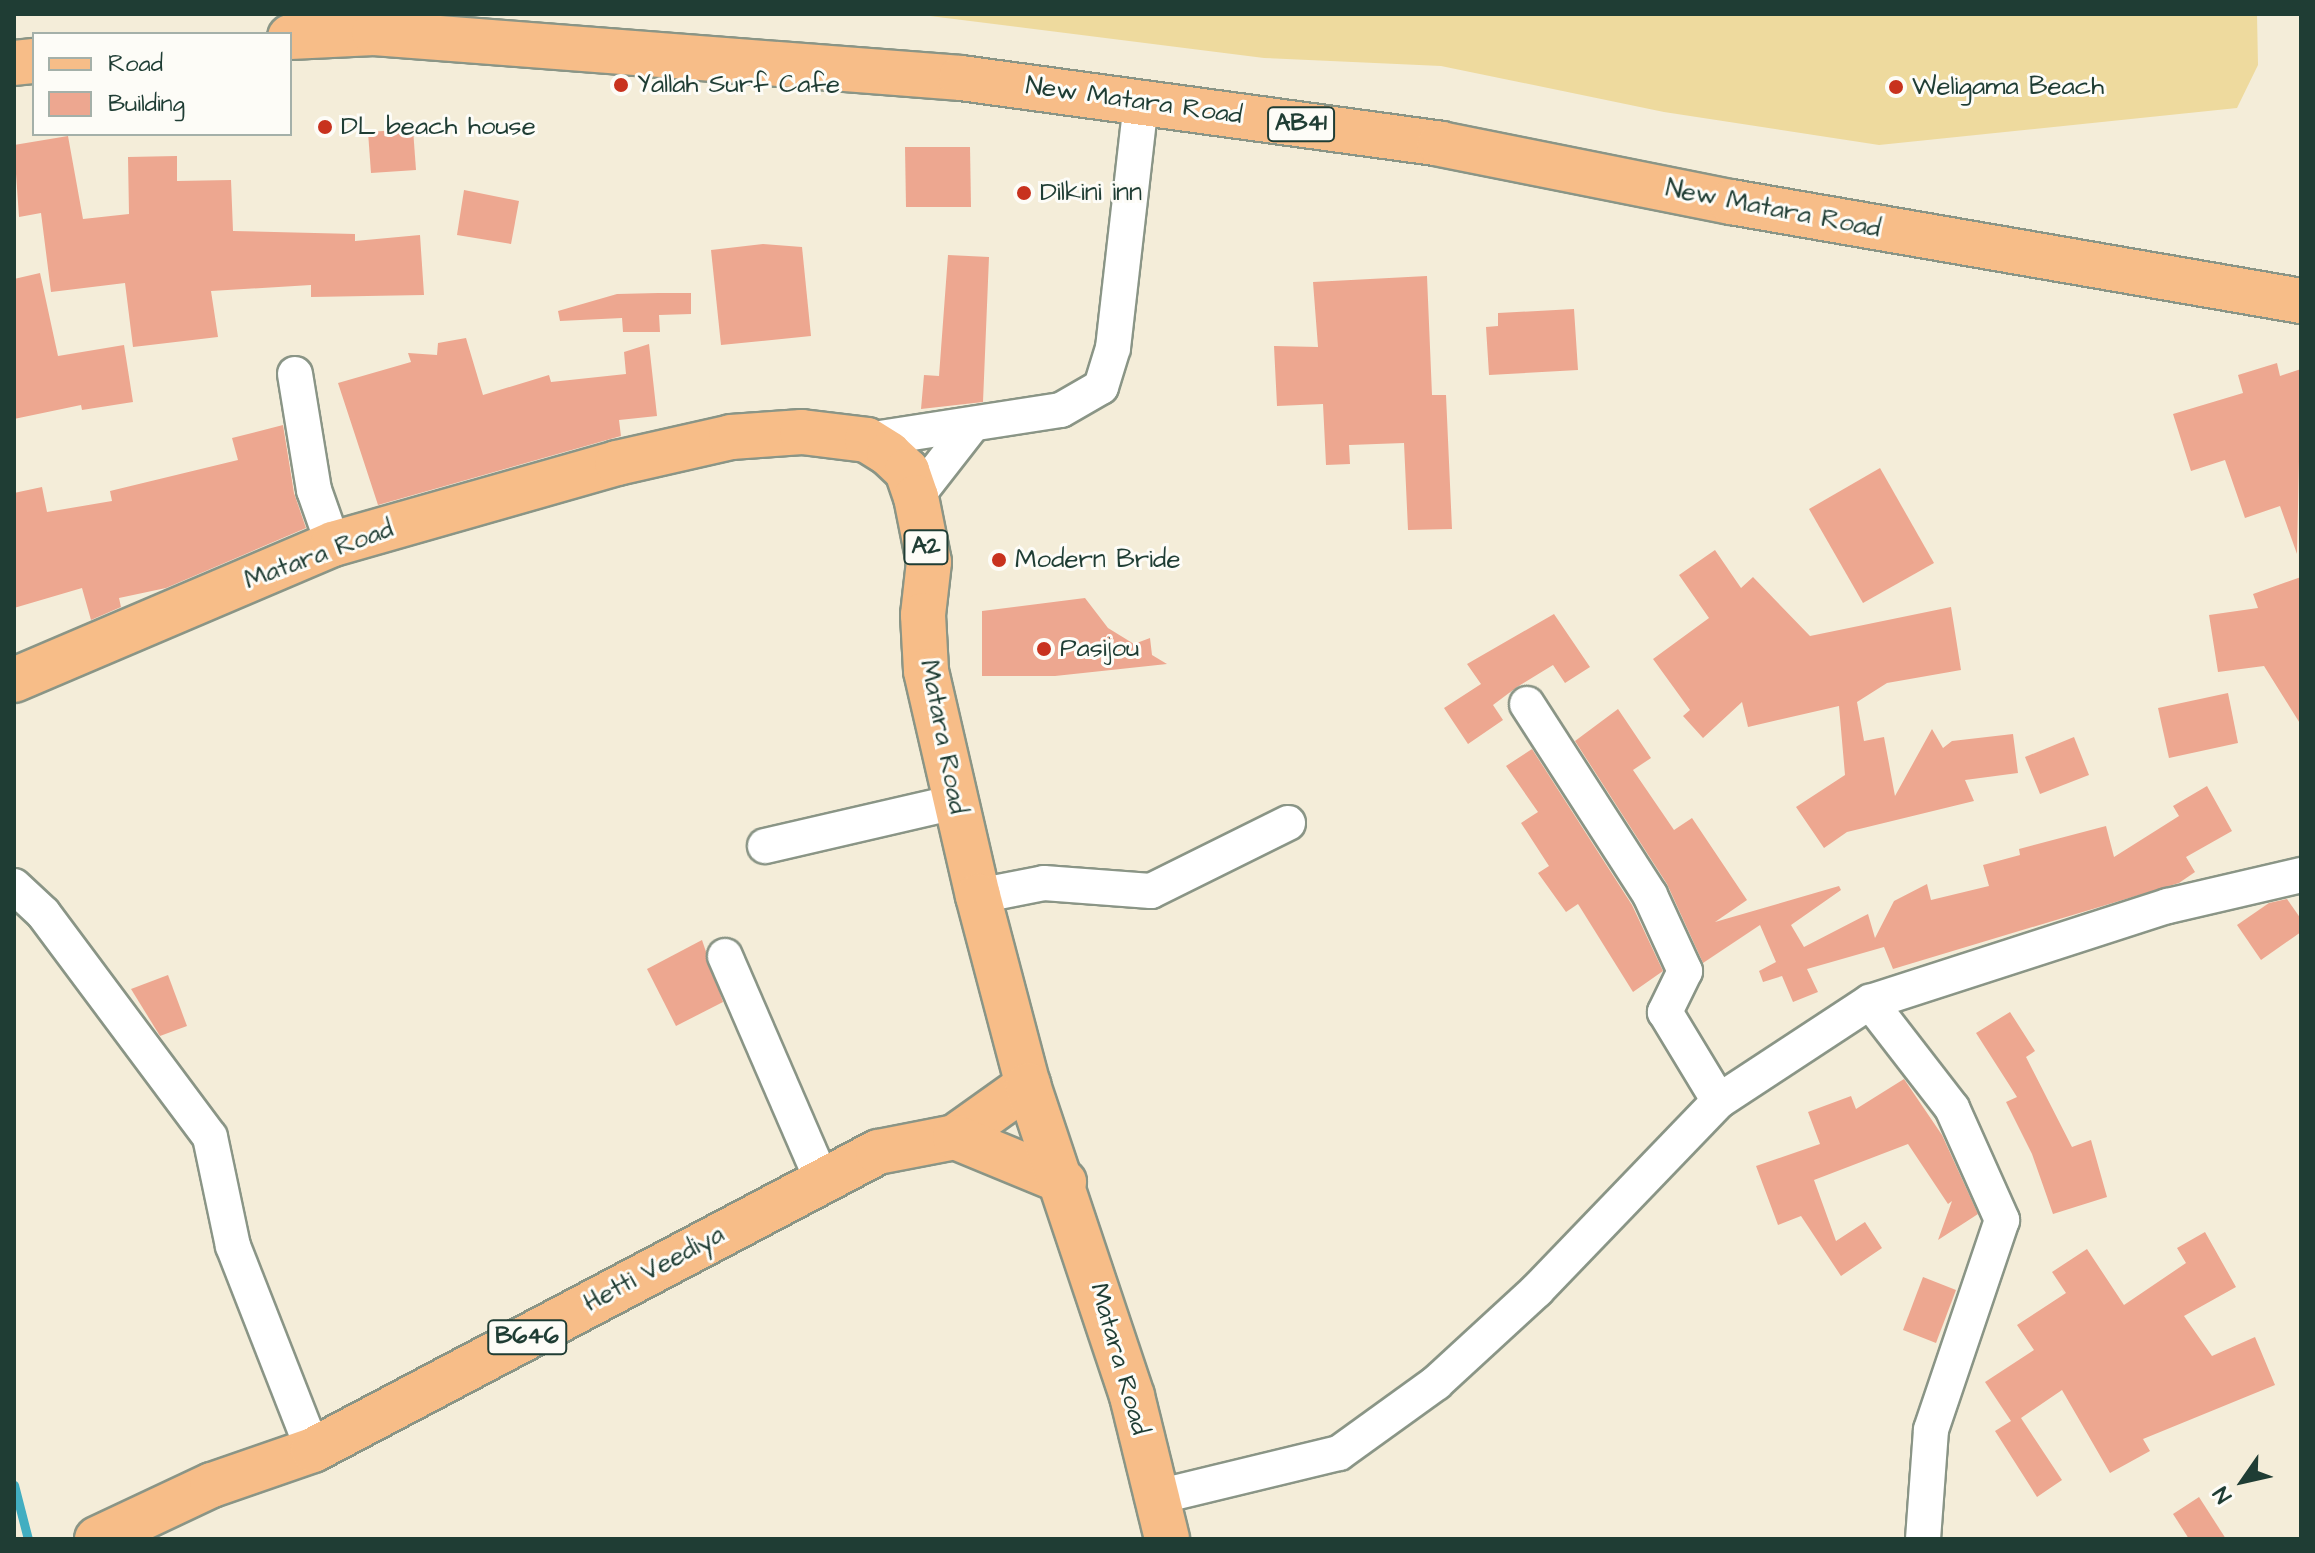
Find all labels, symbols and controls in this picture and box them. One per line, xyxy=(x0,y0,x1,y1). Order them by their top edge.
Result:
legend xyxy=(32,32,292,136)
text: Road xyxy=(108,47,163,81)
place label: Yallah Surf Cafe xyxy=(637,69,840,101)
street label: New Matara Road xyxy=(1024,70,1244,132)
place label: Weligama Beach xyxy=(1912,71,2104,103)
marker: Yallah Surf Cafe xyxy=(612,76,630,94)
marker: Weligama Beach xyxy=(1887,78,1905,96)
text: Building xyxy=(108,87,185,121)
road number: AB41 xyxy=(1267,104,1335,144)
place label: DL beach house xyxy=(341,111,536,143)
marker: DL beach house xyxy=(316,118,334,136)
street label: New Matara Road xyxy=(1663,173,1883,245)
place label: Dilkini inn xyxy=(1040,177,1142,209)
marker: Dilkini inn xyxy=(1015,184,1033,202)
street label: Matara Road xyxy=(240,514,398,596)
road number: A2 xyxy=(902,527,950,567)
place label: Modern Bride xyxy=(1015,544,1180,576)
marker: Modern Bride xyxy=(990,551,1008,569)
place label: Pasijou xyxy=(1060,633,1139,665)
marker: Pasijou xyxy=(1035,640,1053,658)
street label: Matara Road xyxy=(913,657,973,817)
street label: Hetti Veediya xyxy=(579,1219,729,1319)
street label: Matara Road xyxy=(1082,1280,1156,1438)
road number: B646 xyxy=(487,1317,567,1357)
north arrow xyxy=(2203,1441,2283,1521)
text: N xyxy=(2206,1480,2239,1509)

